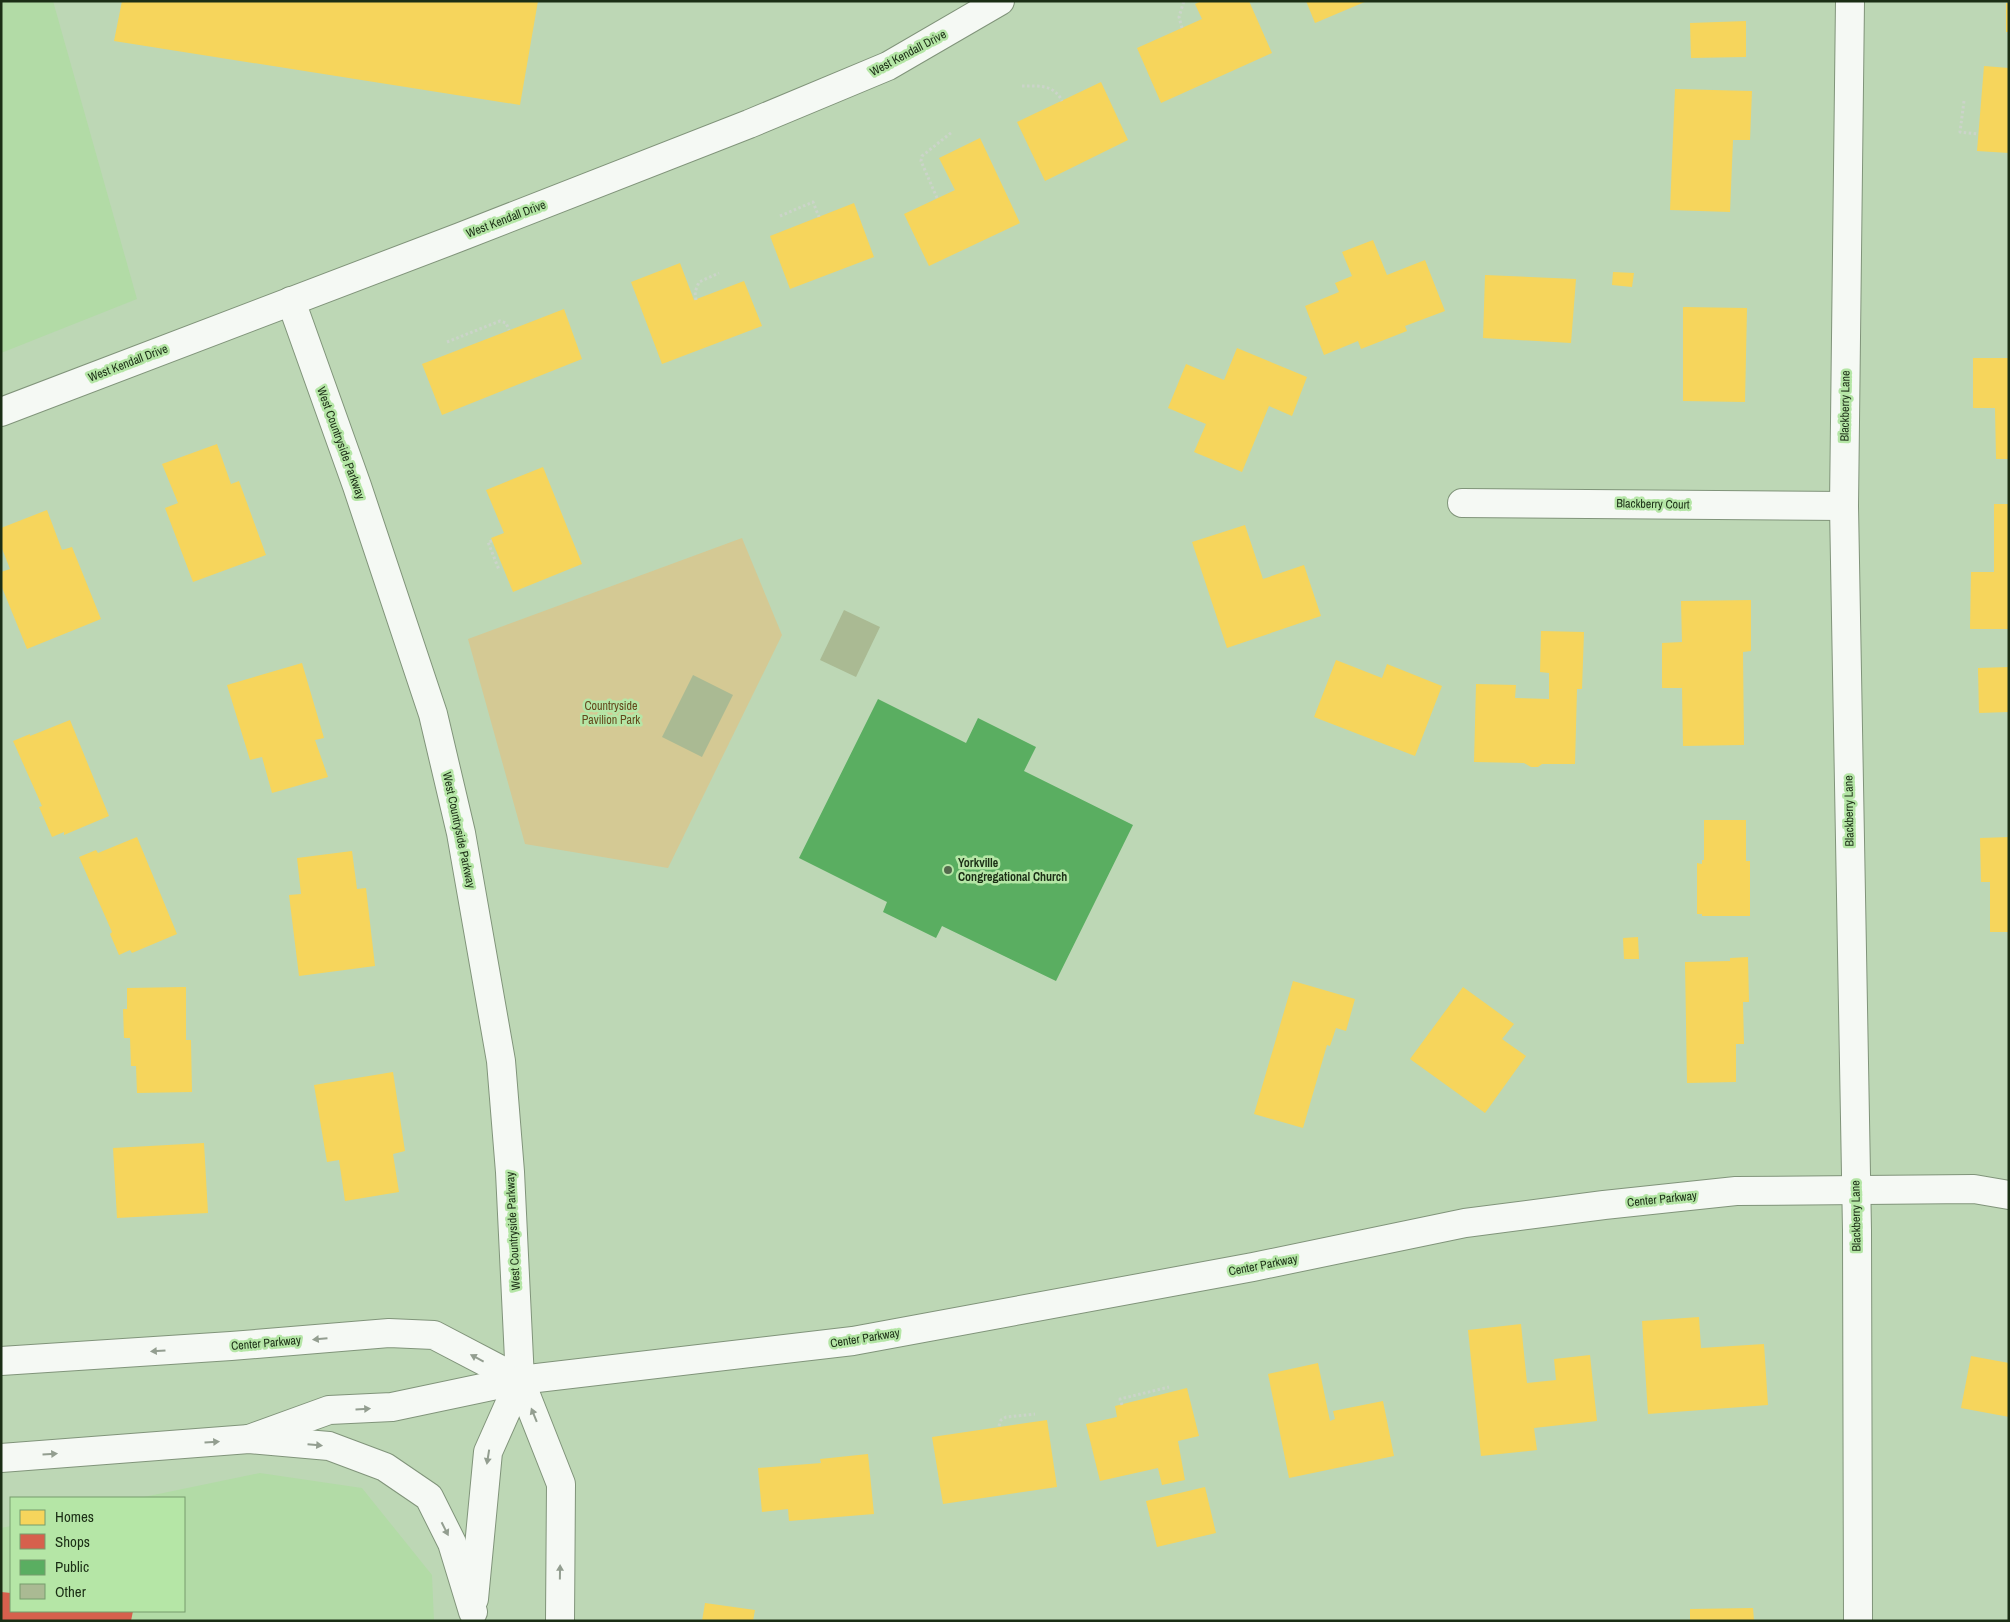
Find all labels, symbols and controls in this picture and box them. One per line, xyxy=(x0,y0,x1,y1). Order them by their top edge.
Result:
street label: West Kendall Drive xyxy=(867,26,949,80)
street label: West Kendall Drive xyxy=(464,196,548,242)
street label: West Kendall Drive xyxy=(86,340,170,386)
street label: Blackberry Lane xyxy=(1836,370,1854,442)
street label: West Countryside Parkway xyxy=(313,385,369,501)
street label: Blackberry Court xyxy=(1616,495,1690,513)
park label: Countryside Pavilion Park xyxy=(582,698,640,728)
street label: West Countryside Parkway xyxy=(439,770,479,890)
street label: Blackberry Lane xyxy=(1840,775,1858,847)
place label: Yorkville Congregational Church xyxy=(958,855,1067,885)
marker: Yorkville Congregational Church xyxy=(942,864,954,876)
street label: West Countryside Parkway xyxy=(502,1171,524,1291)
street label: Blackberry Lane xyxy=(1847,1180,1865,1252)
street label: Center Parkway xyxy=(1626,1187,1698,1211)
street label: Center Parkway xyxy=(1227,1250,1299,1280)
street label: Center Parkway xyxy=(829,1325,901,1351)
street label: Center Parkway xyxy=(230,1332,302,1354)
one-way arrow xyxy=(312,1335,328,1343)
one-way arrow xyxy=(150,1347,166,1355)
one-way arrow xyxy=(470,1353,483,1362)
one-way arrow xyxy=(355,1404,371,1412)
one-way arrow xyxy=(529,1408,537,1422)
one-way arrow xyxy=(204,1438,220,1446)
one-way arrow xyxy=(307,1441,323,1449)
one-way arrow xyxy=(42,1450,58,1458)
one-way arrow xyxy=(483,1450,491,1466)
legend xyxy=(10,1497,185,1612)
text: Homes xyxy=(55,1506,94,1527)
one-way arrow xyxy=(441,1522,449,1536)
text: Shops xyxy=(55,1531,90,1552)
text: Public xyxy=(55,1556,89,1577)
one-way arrow xyxy=(556,1564,564,1580)
text: Other xyxy=(55,1581,86,1602)

